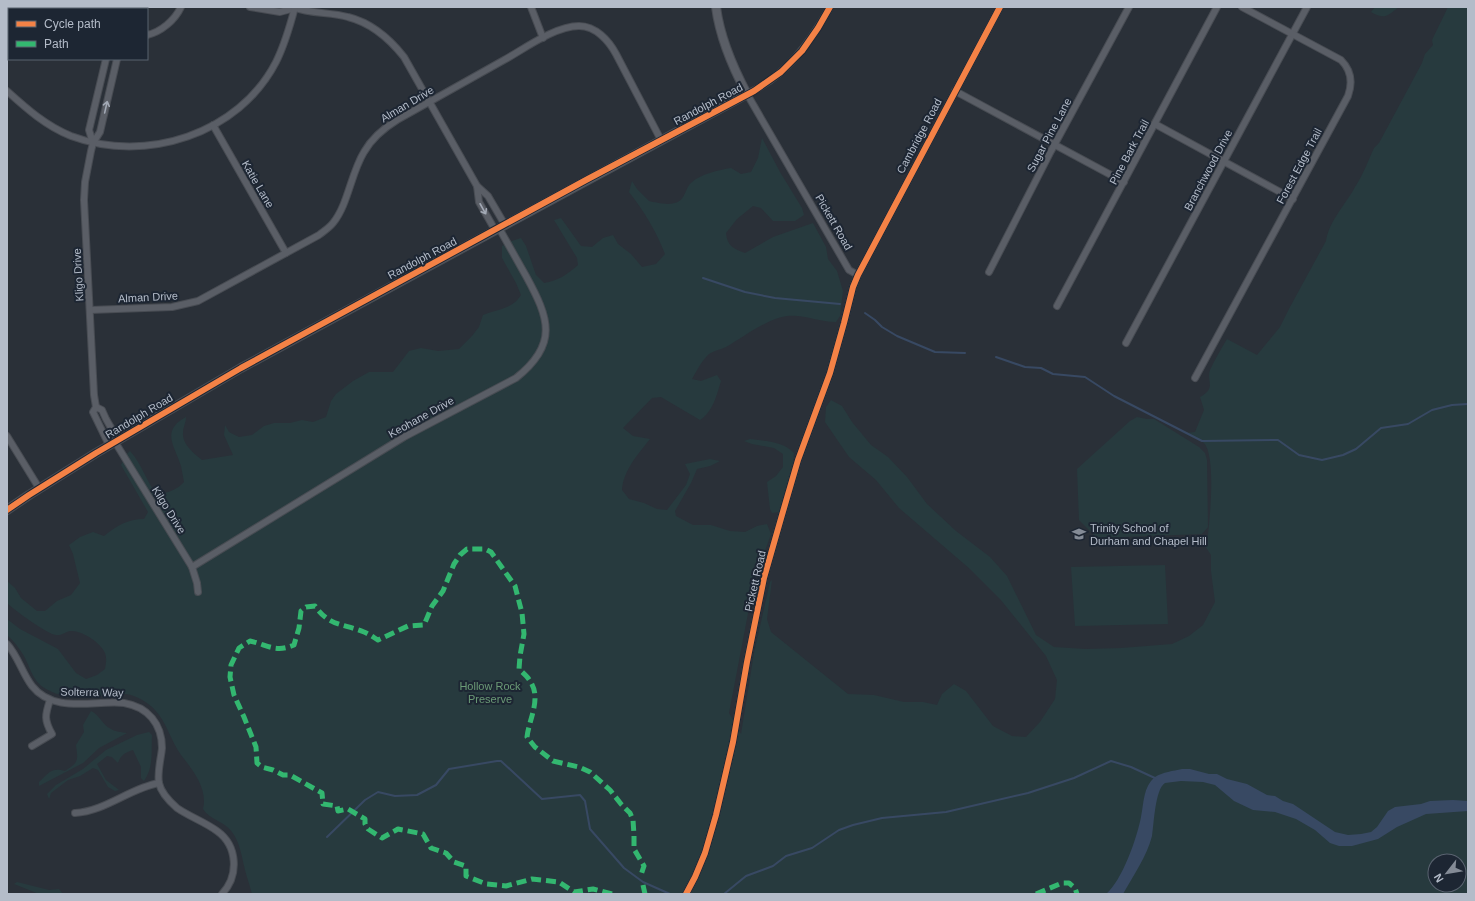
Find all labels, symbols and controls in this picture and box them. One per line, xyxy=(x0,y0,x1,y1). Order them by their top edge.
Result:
legend xyxy=(8,8,148,60)
text: Cycle path xyxy=(44,17,101,31)
text: Path xyxy=(44,37,69,51)
street label: Randolph Road xyxy=(671,81,745,127)
street label: Alman Drive xyxy=(378,83,436,125)
street label: Cambridge Road xyxy=(894,96,944,176)
street label: Sugar Pine Lane xyxy=(1024,96,1074,174)
one-way arrow xyxy=(103,100,111,113)
street label: Pine Bark Trail xyxy=(1107,118,1151,186)
street label: Forest Edge Trail xyxy=(1274,126,1324,206)
street label: Branchwood Drive xyxy=(1182,128,1234,212)
street label: Katie Lane xyxy=(240,158,276,210)
street label: Pickett Road xyxy=(813,192,855,252)
one-way arrow xyxy=(479,203,487,215)
street label: Randolph Road xyxy=(385,235,459,281)
street label: Kligo Drive xyxy=(71,248,85,302)
street label: Alman Drive xyxy=(118,289,178,305)
street label: Randolph Road xyxy=(103,391,175,441)
street label: Keohane Drive xyxy=(386,394,456,440)
street label: Kilgo Drive xyxy=(150,484,188,536)
place label: Trinity School of Durham and Chapel Hill xyxy=(1090,522,1207,547)
school or university icon: Trinity School of Durham and Chapel Hill xyxy=(1071,526,1087,542)
street label: Pickett Road xyxy=(742,549,768,613)
park label: Hollow Rock Preserve xyxy=(459,680,521,705)
street label: Solterra Way xyxy=(60,685,124,699)
north arrow xyxy=(1427,853,1467,893)
text: N xyxy=(1431,872,1446,885)

